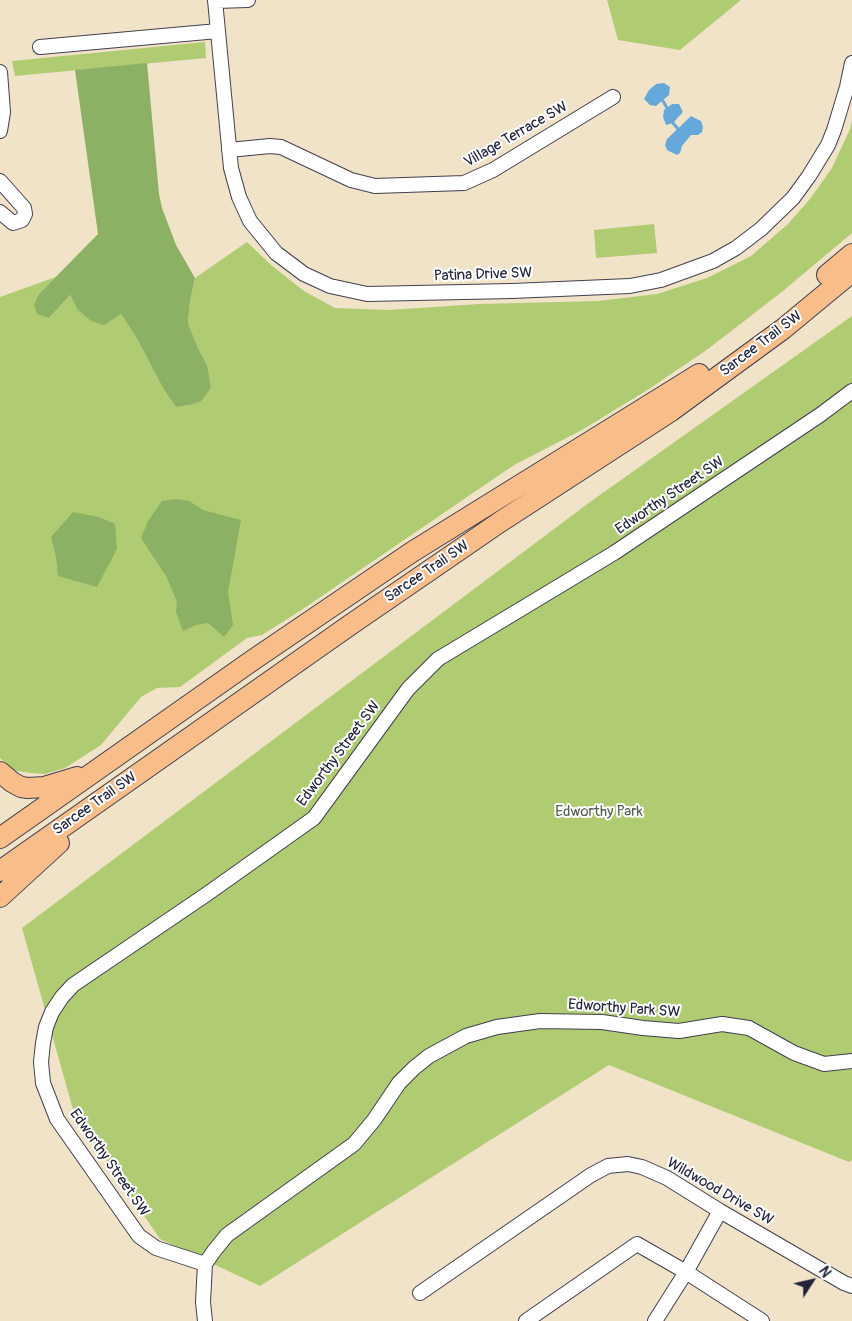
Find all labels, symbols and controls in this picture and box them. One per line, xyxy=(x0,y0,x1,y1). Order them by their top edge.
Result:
street label: Village Terrace SW xyxy=(461,98,571,172)
street label: Patina Drive SW xyxy=(434,264,532,286)
street label: Sarcee Trail SW xyxy=(716,307,806,381)
street label: Edworthy Street SW xyxy=(612,453,728,539)
street label: Sarcee Trail SW xyxy=(381,537,473,607)
street label: Edworthy Street SW xyxy=(294,698,384,810)
street label: Sarcee Trail SW xyxy=(50,769,140,839)
park label: Edworthy Park xyxy=(555,803,643,821)
street label: Edworthy Park SW xyxy=(567,996,681,1022)
street label: Edworthy Street SW xyxy=(65,1106,153,1220)
street label: Wildwood Drive SW xyxy=(663,1154,777,1230)
north arrow xyxy=(787,1256,837,1306)
text: N xyxy=(815,1263,834,1281)

